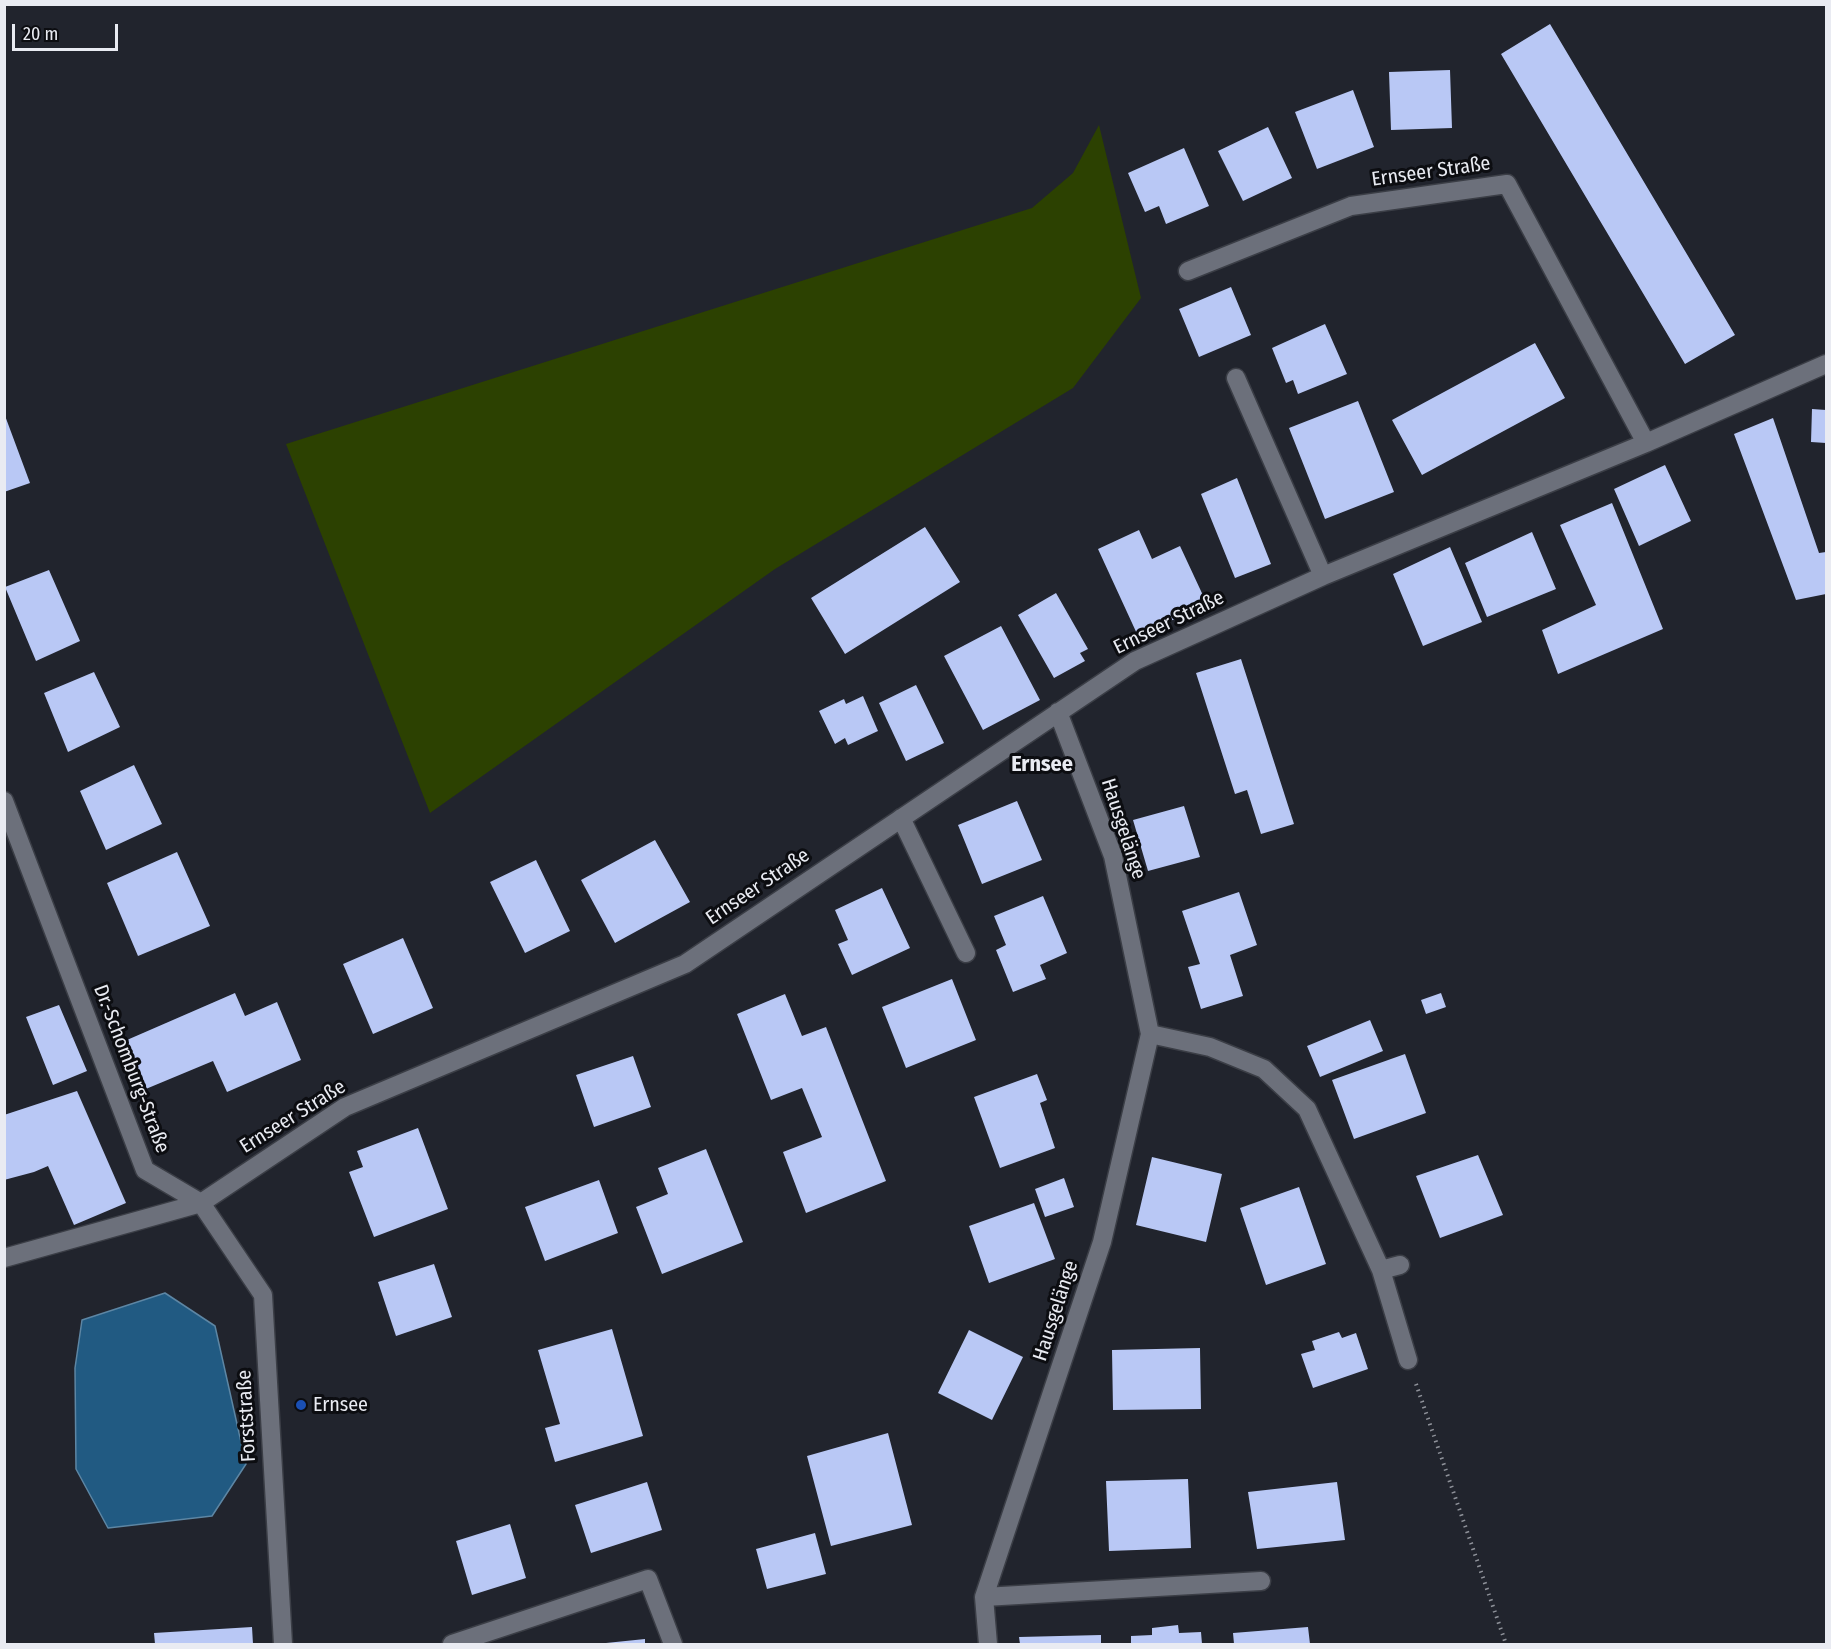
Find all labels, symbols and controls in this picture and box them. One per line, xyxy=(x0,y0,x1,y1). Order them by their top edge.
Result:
scale bar xyxy=(15,12,122,50)
text: 20 m xyxy=(23,23,58,45)
street label: Ernseer Straße xyxy=(1370,152,1492,192)
street label: Ernseer Straße xyxy=(1110,586,1228,660)
district label: Ernsee xyxy=(1011,752,1073,778)
street label: Hausgelänge xyxy=(1095,776,1151,882)
street label: Ernseer Straße xyxy=(702,844,814,930)
street label: Dr.-Schomburg-Straße xyxy=(88,981,174,1157)
street label: Ernseer Straße xyxy=(236,1075,350,1159)
street label: Hausgelänge xyxy=(1028,1258,1084,1364)
street label: Forststraße xyxy=(233,1369,261,1463)
place label: Ernsee xyxy=(313,1393,368,1417)
marker: Ernsee xyxy=(294,1398,308,1412)

